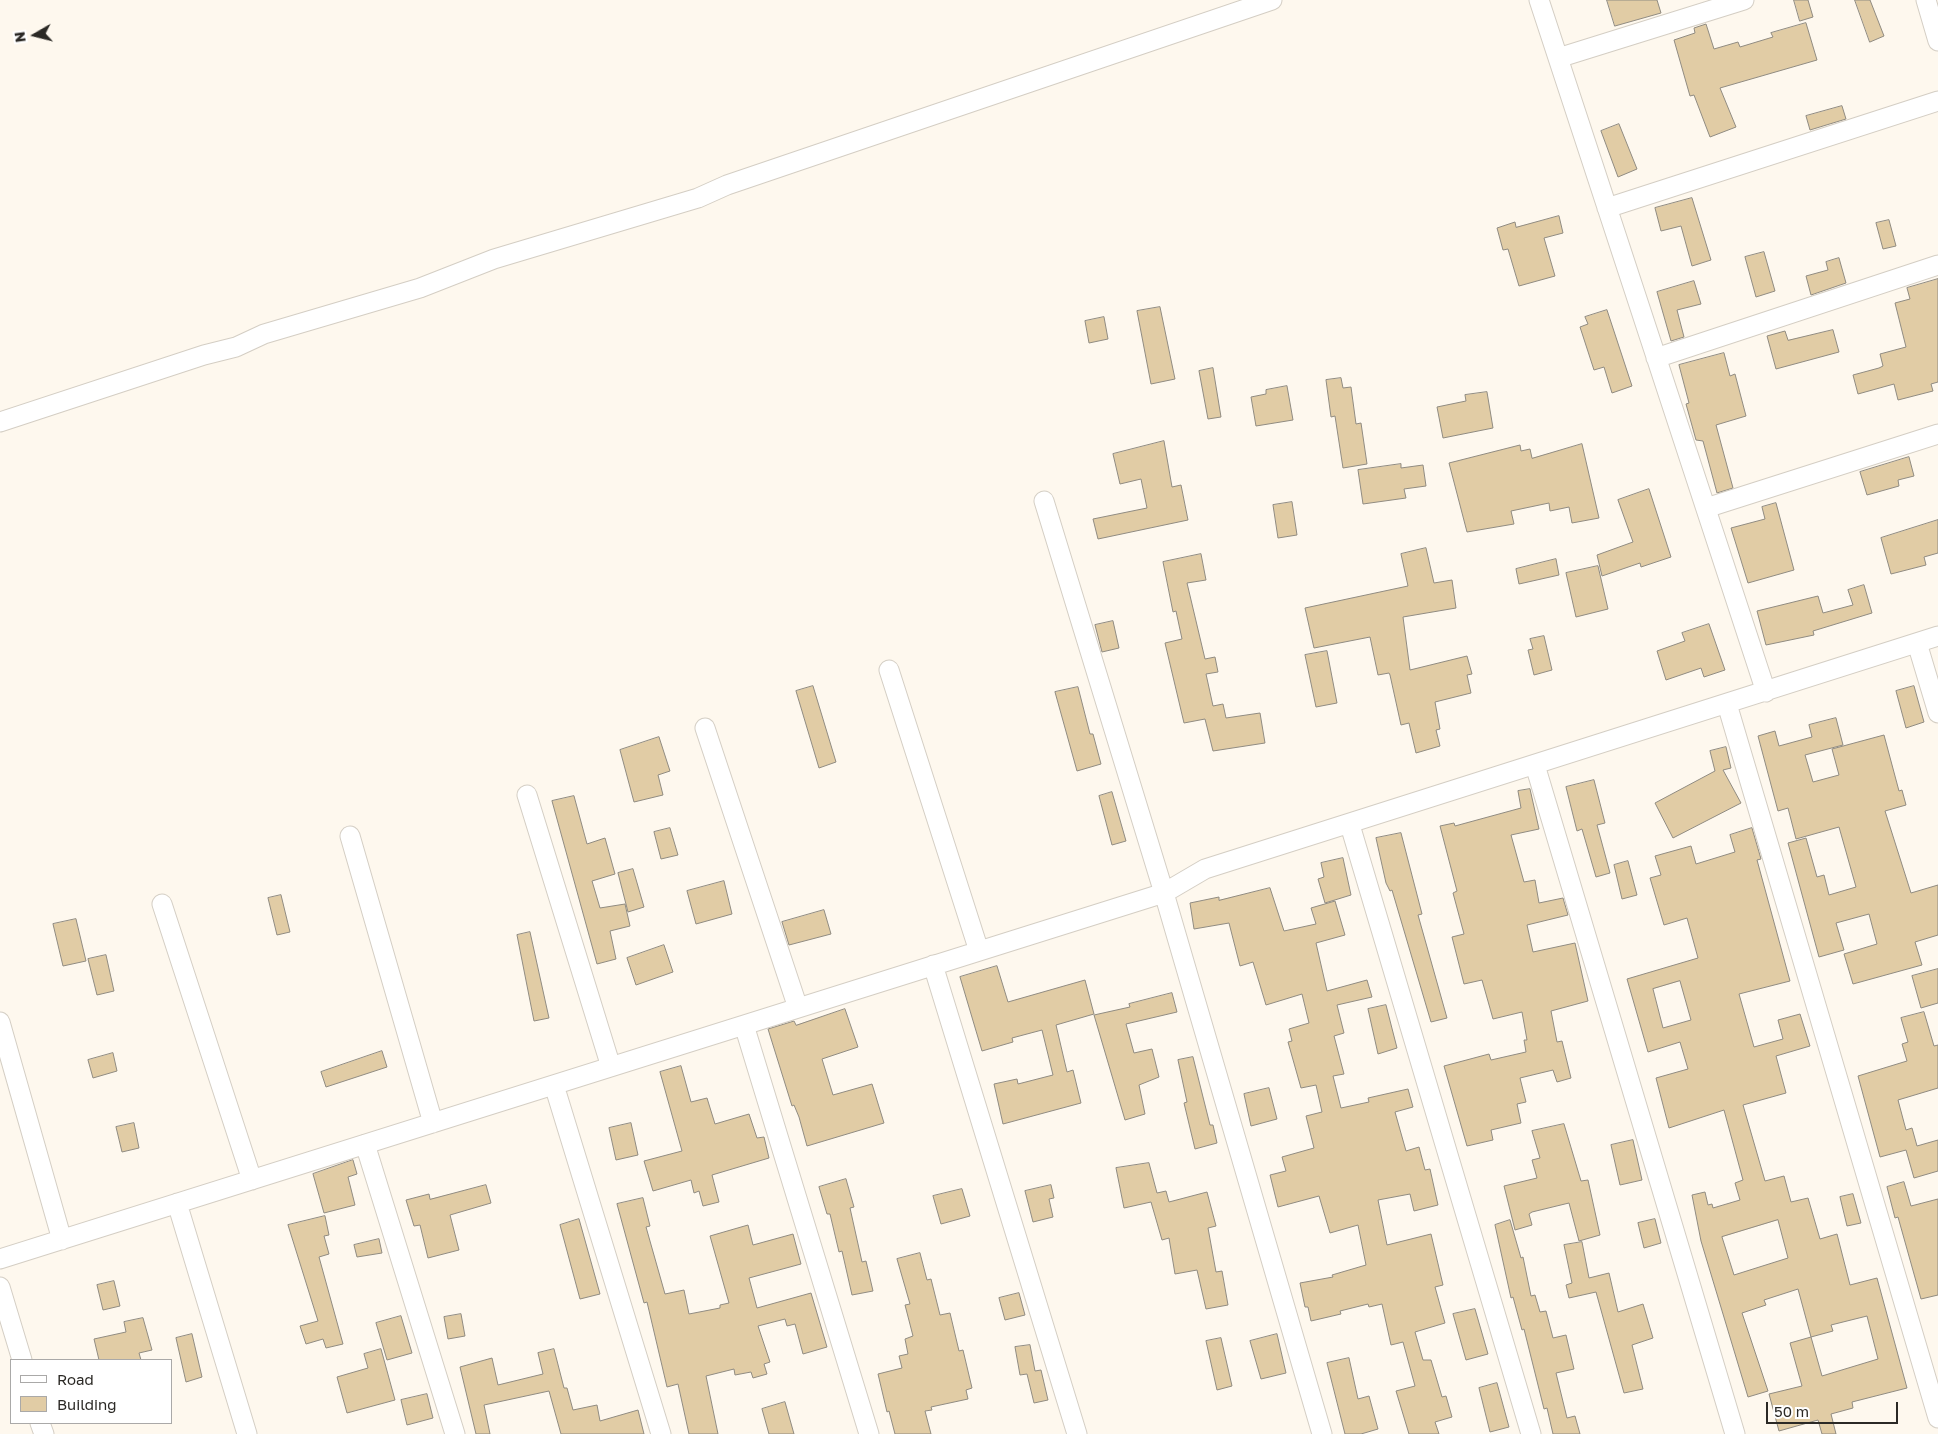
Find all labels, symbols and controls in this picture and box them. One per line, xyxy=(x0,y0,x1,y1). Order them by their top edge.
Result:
north arrow xyxy=(10,10,60,60)
text: N xyxy=(10,31,29,44)
legend xyxy=(10,1359,172,1424)
text: Road xyxy=(57,1370,94,1388)
scale bar xyxy=(1768,1392,1900,1424)
text: Building xyxy=(57,1395,117,1413)
text: 50 m xyxy=(1774,1402,1809,1420)

